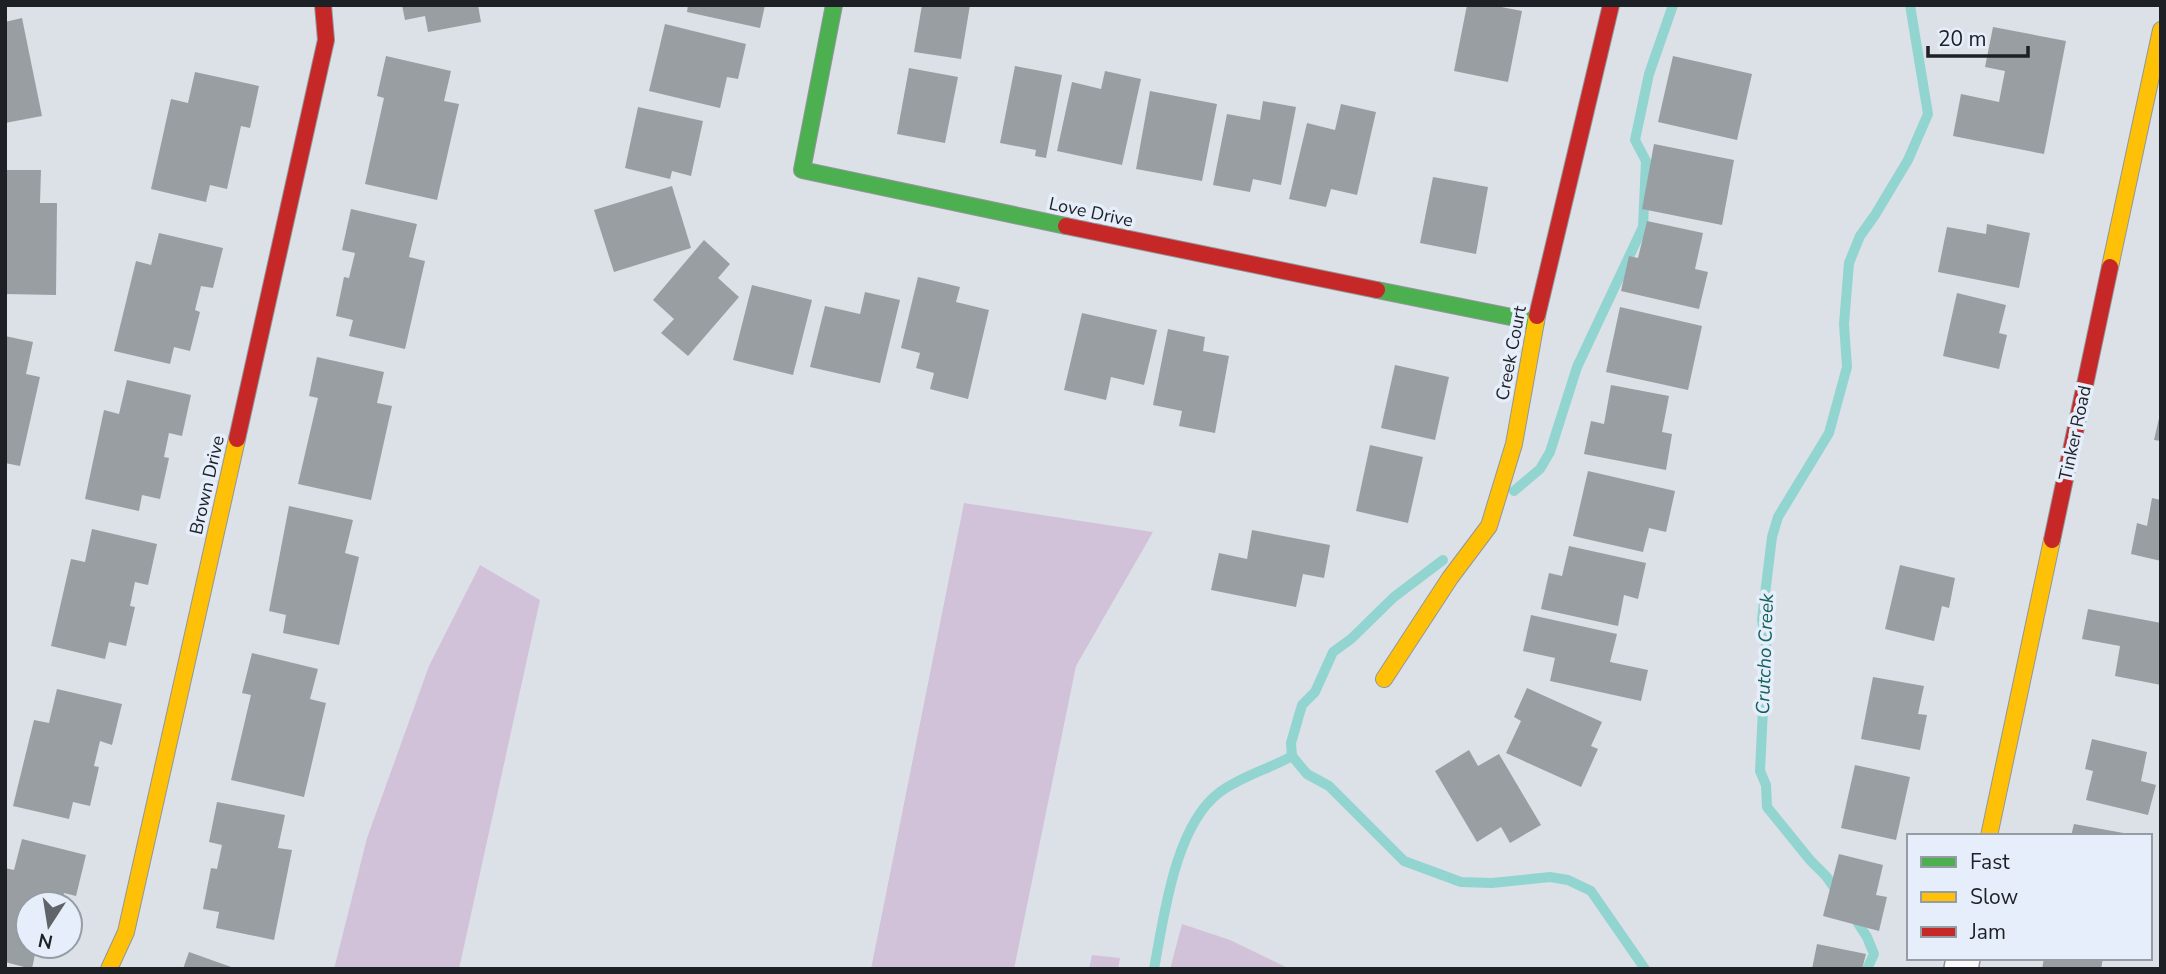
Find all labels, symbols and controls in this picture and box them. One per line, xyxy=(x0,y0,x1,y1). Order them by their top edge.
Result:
scale bar xyxy=(1928,14,2028,58)
text: 20 m xyxy=(1938,25,1987,53)
street label: Love Drive xyxy=(1047,191,1135,233)
street label: Creek Court xyxy=(1490,303,1532,402)
street label: Tinker Road xyxy=(2053,383,2097,483)
street label: Brown Drive xyxy=(184,433,230,537)
water label: Crutcho Creek xyxy=(1750,593,1780,715)
legend xyxy=(1907,834,2152,960)
text: Fast xyxy=(1970,848,2010,876)
text: Slow xyxy=(1970,883,2019,911)
north arrow xyxy=(14,890,84,960)
text: Jam xyxy=(1969,918,2006,946)
text: N xyxy=(36,926,55,955)

